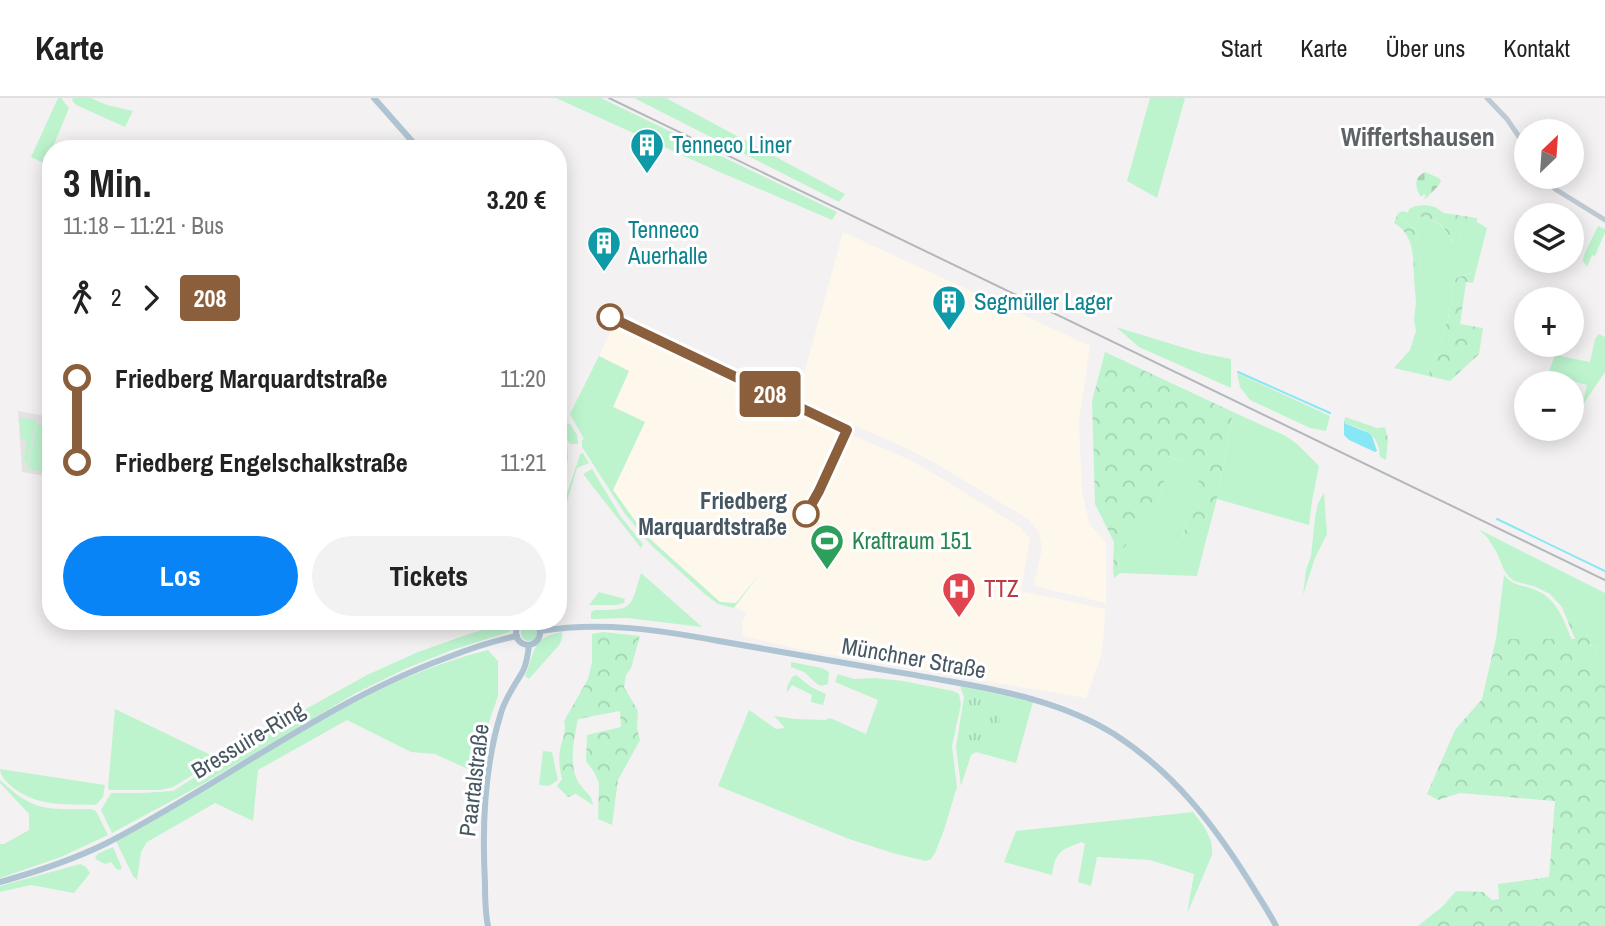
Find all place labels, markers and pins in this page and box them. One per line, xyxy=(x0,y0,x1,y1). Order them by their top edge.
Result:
building icon: Tenneco Liner xyxy=(628,126,666,175)
place label: Tenneco Liner xyxy=(672,129,792,160)
place label: Tenneco Auerhalle xyxy=(627,214,708,271)
building icon: Tenneco Auerhalle xyxy=(585,224,623,273)
building icon: Segmüller Lager xyxy=(930,283,968,332)
place label: Segmüller Lager xyxy=(974,286,1113,317)
unlabelled marker xyxy=(597,304,623,330)
place label: Friedberg Marquardtstraße xyxy=(638,485,787,542)
marker: Friedberg Marquardtstraße xyxy=(793,501,819,527)
sports icon: Kraftraum 151 xyxy=(808,522,846,571)
place label: Kraftraum 151 xyxy=(852,525,972,556)
hospital icon: TTZ xyxy=(940,570,978,619)
place label: TTZ xyxy=(984,573,1019,604)

